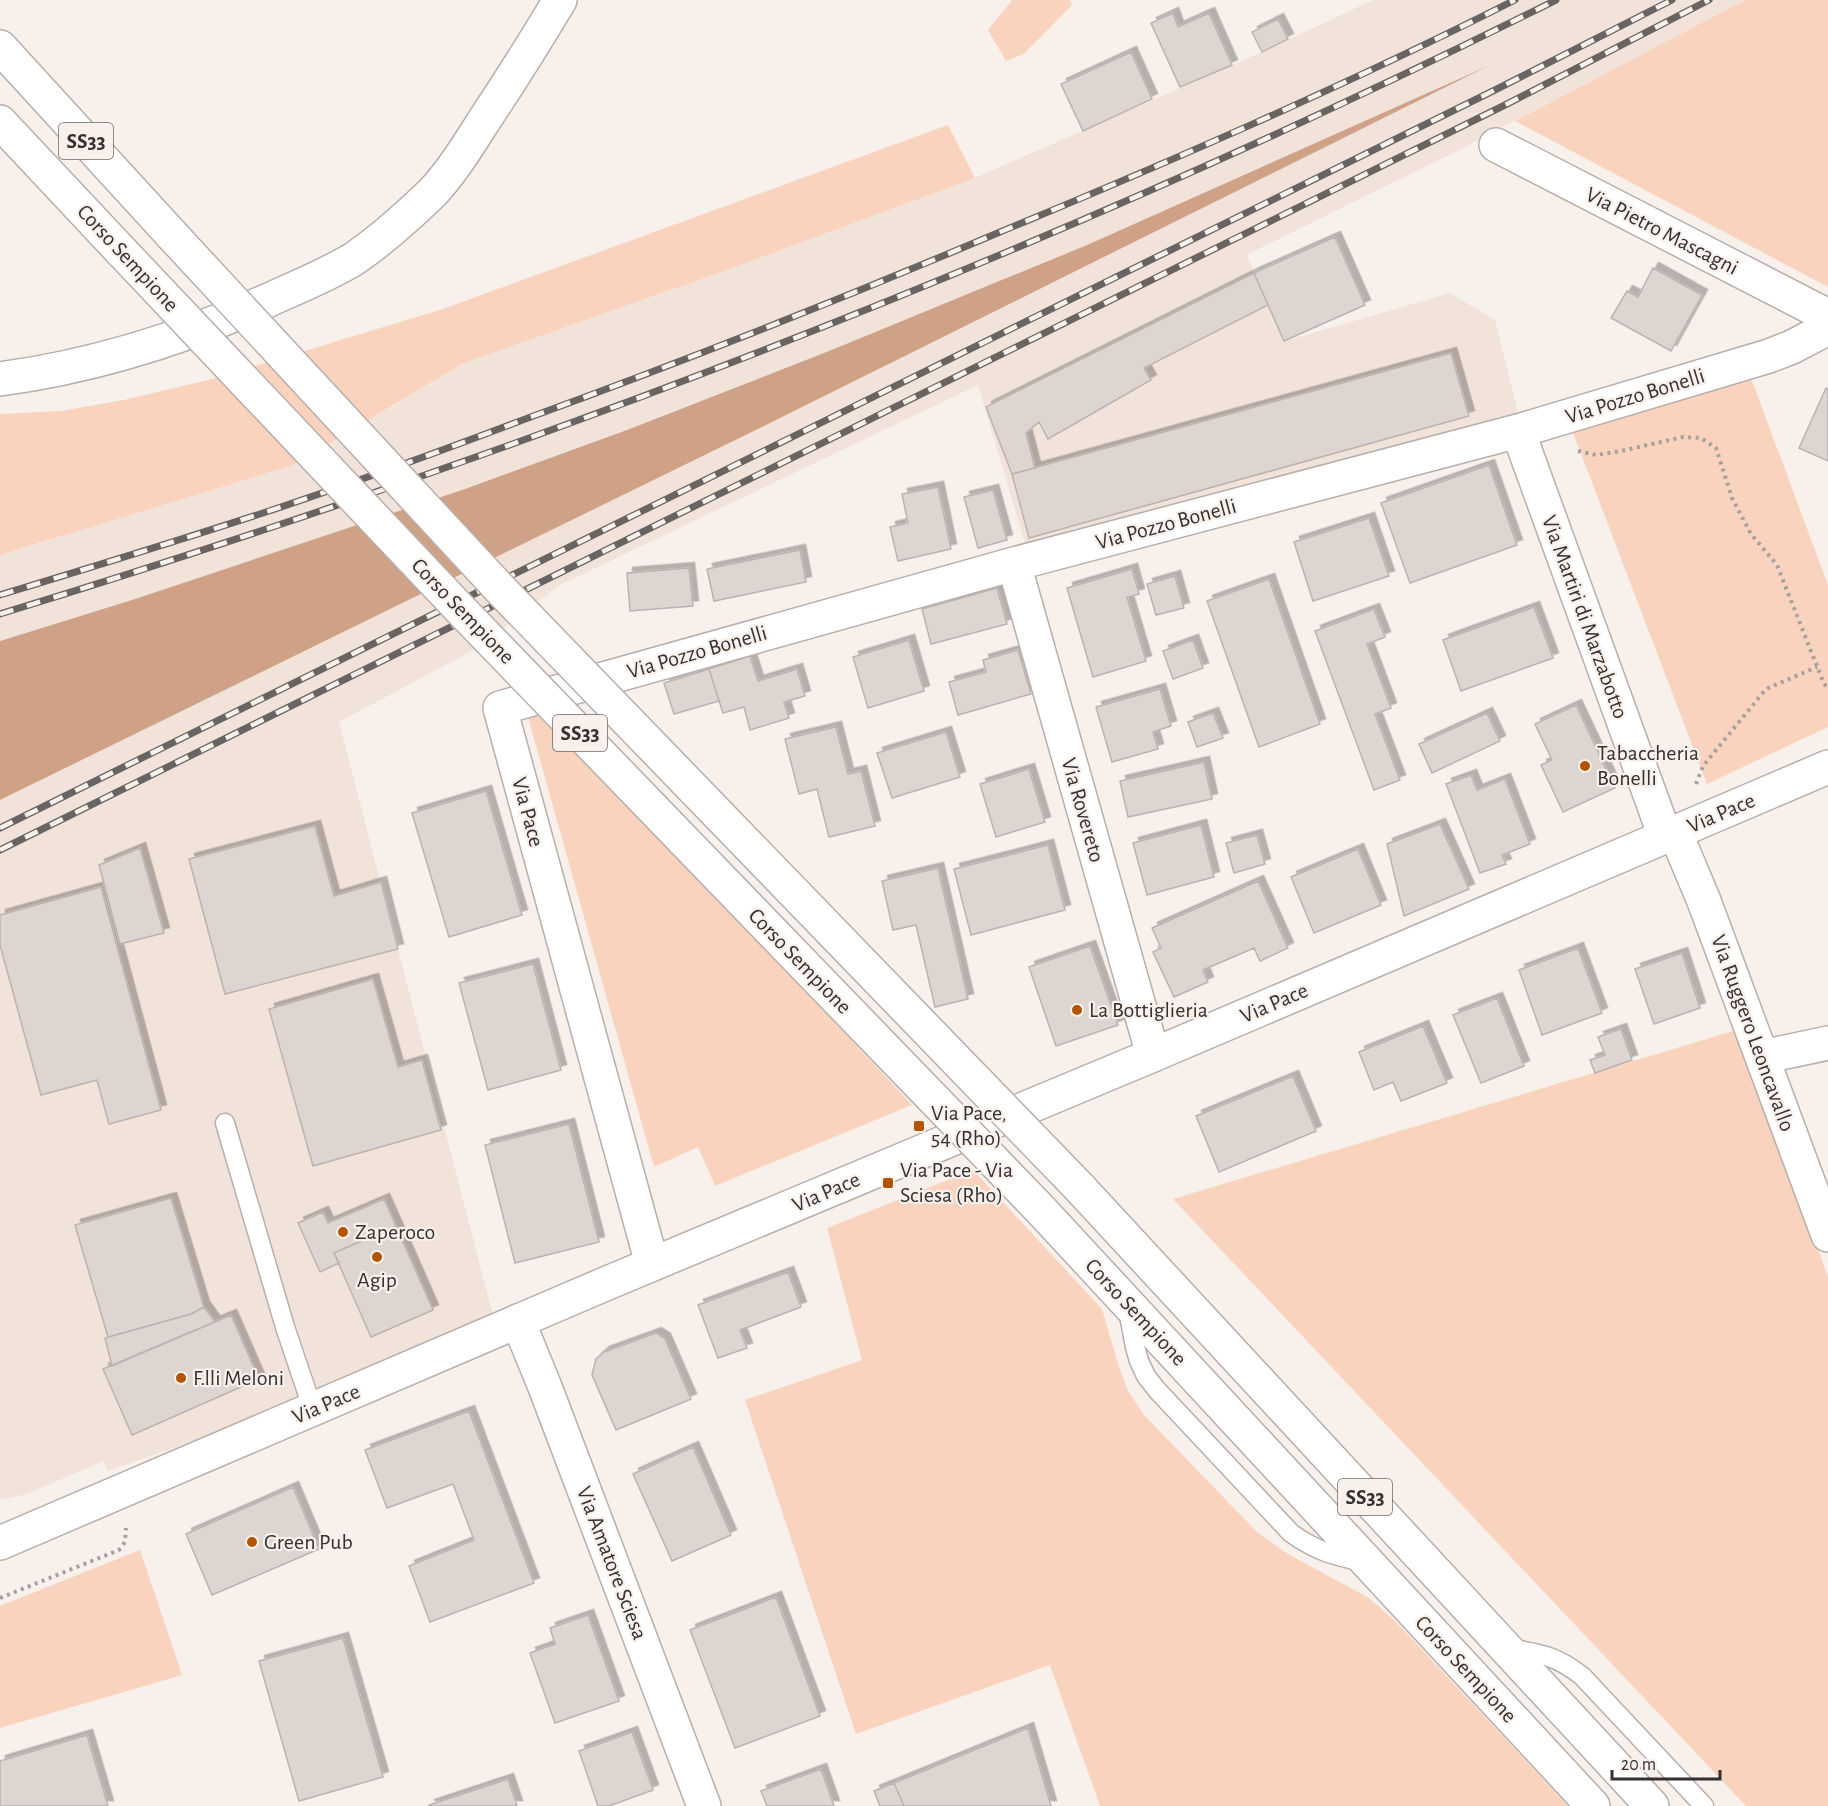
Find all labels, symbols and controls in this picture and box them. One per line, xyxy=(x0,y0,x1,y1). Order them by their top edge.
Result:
road number: SS33 xyxy=(59,123,113,159)
street label: Via Pietro Mascagni xyxy=(1582,183,1742,279)
street label: Corso Sempione xyxy=(73,200,183,316)
street label: Via Pozzo Bonelli xyxy=(1563,364,1707,428)
street label: Via Pozzo Bonelli xyxy=(1093,495,1239,553)
street label: Via Martiri di Marzabotto xyxy=(1538,512,1632,722)
street label: Corso Sempione xyxy=(407,554,519,668)
street label: Via Pozzo Bonelli xyxy=(624,621,770,683)
road number: SS33 xyxy=(553,715,607,751)
place label: Tabaccheria Bonelli xyxy=(1597,742,1699,789)
street label: Via Rovereto xyxy=(1058,755,1108,865)
marker: Tabaccheria Bonelli xyxy=(1578,759,1592,773)
street label: Via Pace xyxy=(508,775,548,849)
street label: Via Pace xyxy=(1684,789,1758,837)
street label: Corso Sempione xyxy=(744,904,856,1018)
street label: Via Ruggero Leoncavallo xyxy=(1707,932,1799,1134)
street label: Via Pace xyxy=(1237,979,1311,1027)
place label: La Bottiglieria xyxy=(1089,999,1208,1021)
marker: La Bottiglieria xyxy=(1070,1003,1084,1017)
place label: Via Pace, 54 (Rho) xyxy=(931,1102,1007,1149)
marker: Via Pace, 54 (Rho) xyxy=(912,1119,926,1133)
place label: Via Pace - Via Sciesa (Rho) xyxy=(900,1159,1013,1206)
street label: Via Pace xyxy=(789,1168,863,1216)
marker: Via Pace - Via Sciesa (Rho) xyxy=(881,1176,895,1190)
place label: Zaperoco xyxy=(355,1221,435,1243)
marker: Zaperoco xyxy=(336,1225,350,1239)
marker: Agip xyxy=(370,1250,384,1264)
street label: Corso Sempione xyxy=(1081,1254,1191,1370)
place label: Agip xyxy=(357,1269,397,1291)
place label: F.lli Meloni xyxy=(193,1367,284,1389)
marker: F.lli Meloni xyxy=(174,1371,188,1385)
street label: Via Pace xyxy=(289,1380,363,1428)
road number: SS33 xyxy=(1338,1479,1392,1515)
street label: Via Amatore Sciesa xyxy=(573,1483,651,1643)
place label: Green Pub xyxy=(264,1531,353,1553)
marker: Green Pub xyxy=(245,1535,259,1549)
street label: Corso Sempione xyxy=(1411,1611,1521,1727)
scale bar xyxy=(1612,1743,1720,1781)
text: 20 m xyxy=(1621,1756,1656,1774)

